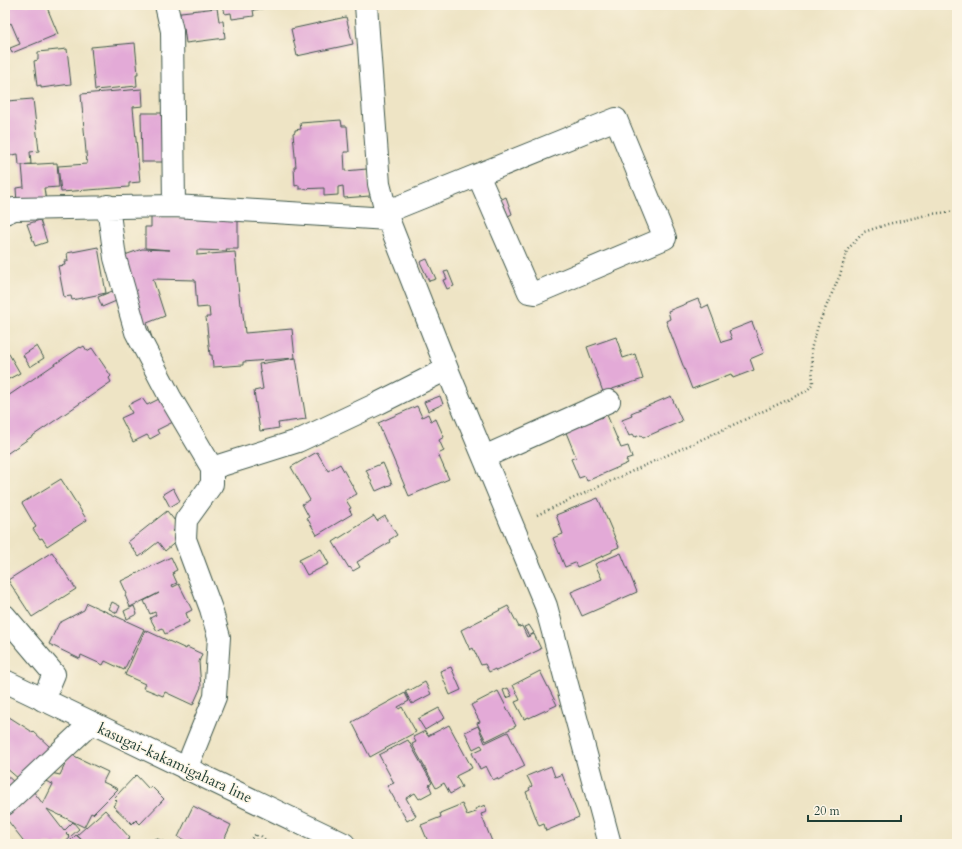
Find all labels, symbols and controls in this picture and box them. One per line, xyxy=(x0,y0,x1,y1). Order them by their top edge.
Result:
street label: kasugai-kakamigahara line xyxy=(94,718,256,808)
scale bar xyxy=(808,797,901,823)
text: 20 m xyxy=(814,803,841,819)

